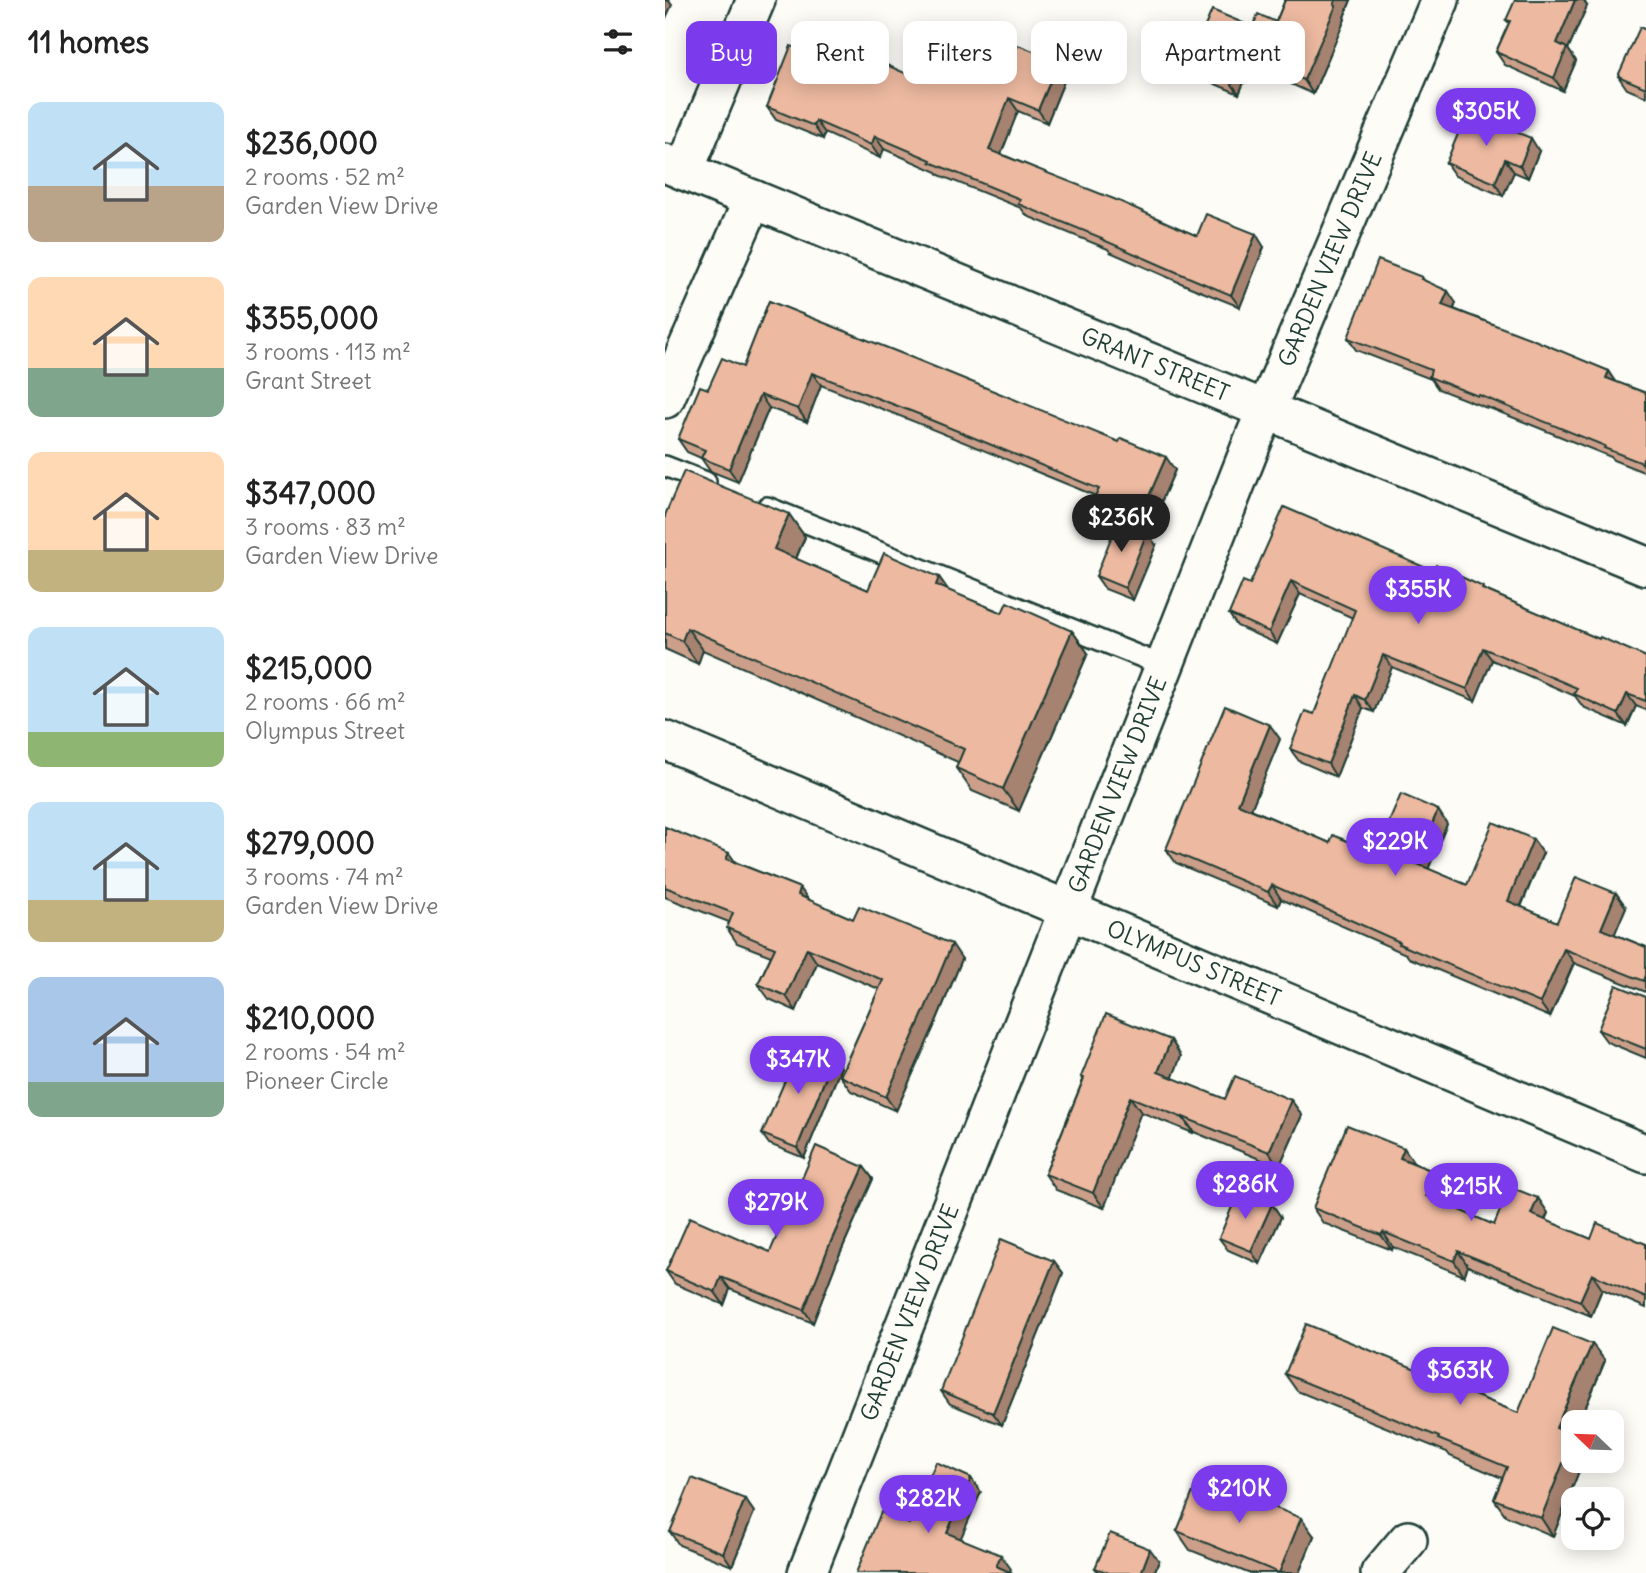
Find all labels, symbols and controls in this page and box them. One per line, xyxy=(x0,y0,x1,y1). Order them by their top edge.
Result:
chip: Buy xyxy=(686,21,777,84)
chip: Rent xyxy=(791,21,889,84)
chip: Filters xyxy=(903,21,1017,84)
chip: New xyxy=(1031,21,1127,84)
chip: Apartment xyxy=(1141,21,1305,84)
text: 11 homes xyxy=(28,23,149,61)
icon: filters xyxy=(599,23,637,61)
pin: $305K xyxy=(1437,88,1535,148)
text: $305K xyxy=(1452,96,1520,125)
text: $236,000 xyxy=(245,124,378,162)
icon: home xyxy=(84,130,168,214)
street label: GARDEN VIEW DRIVE xyxy=(1271,147,1388,371)
text: 2 rooms · 52 m² xyxy=(245,162,405,191)
text: Garden View Drive xyxy=(245,191,438,220)
text: $355,000 xyxy=(245,299,379,337)
icon: home xyxy=(84,305,168,389)
street label: GRANT STREET xyxy=(1077,321,1234,407)
text: 3 rooms · 113 m² xyxy=(245,337,411,366)
text: Grant Street xyxy=(245,366,372,395)
text: $347,000 xyxy=(245,474,376,512)
icon: home xyxy=(84,480,168,564)
pin: $236K xyxy=(1072,494,1170,554)
text: $236K xyxy=(1088,502,1154,531)
text: 3 rooms · 83 m² xyxy=(245,512,406,541)
text: Garden View Drive xyxy=(245,541,438,570)
pin: $355K xyxy=(1369,566,1467,626)
text: $355K xyxy=(1385,574,1451,603)
text: $215,000 xyxy=(245,649,373,687)
icon: home xyxy=(84,655,168,739)
street label: GARDEN VIEW DRIVE xyxy=(1061,672,1173,897)
text: 2 rooms · 66 m² xyxy=(245,687,406,716)
text: Olympus Street xyxy=(245,716,405,745)
pin: $229K xyxy=(1346,818,1444,878)
text: $279,000 xyxy=(245,824,375,862)
text: $229K xyxy=(1362,826,1428,855)
icon: home xyxy=(84,830,168,914)
text: 3 rooms · 74 m² xyxy=(245,862,404,891)
text: Garden View Drive xyxy=(245,891,438,920)
street label: OLYMPUS STREET xyxy=(1103,913,1285,1012)
text: $210,000 xyxy=(245,999,375,1037)
icon: home xyxy=(84,1005,168,1089)
pin: $347K xyxy=(749,1036,847,1096)
text: 2 rooms · 54 m² xyxy=(245,1037,406,1066)
text: $347K xyxy=(766,1044,830,1073)
text: Pioneer Circle xyxy=(245,1066,389,1095)
pin: $286K xyxy=(1196,1162,1294,1221)
pin: $215K xyxy=(1422,1164,1520,1223)
text: $286K xyxy=(1212,1169,1278,1198)
text: $215K xyxy=(1440,1171,1502,1200)
pin: $279K xyxy=(727,1180,825,1239)
text: $279K xyxy=(744,1187,808,1216)
street label: GARDEN VIEW DRIVE xyxy=(853,1200,965,1425)
pin: $363K xyxy=(1411,1348,1509,1407)
text: $363K xyxy=(1427,1355,1493,1384)
north arrow xyxy=(1561,1410,1624,1474)
map controls xyxy=(1561,1410,1624,1550)
pin: $210K xyxy=(1190,1466,1288,1525)
text: $210K xyxy=(1207,1473,1271,1502)
pin: $282K xyxy=(879,1476,977,1535)
text: $282K xyxy=(895,1483,961,1512)
button: locate xyxy=(1561,1487,1624,1550)

